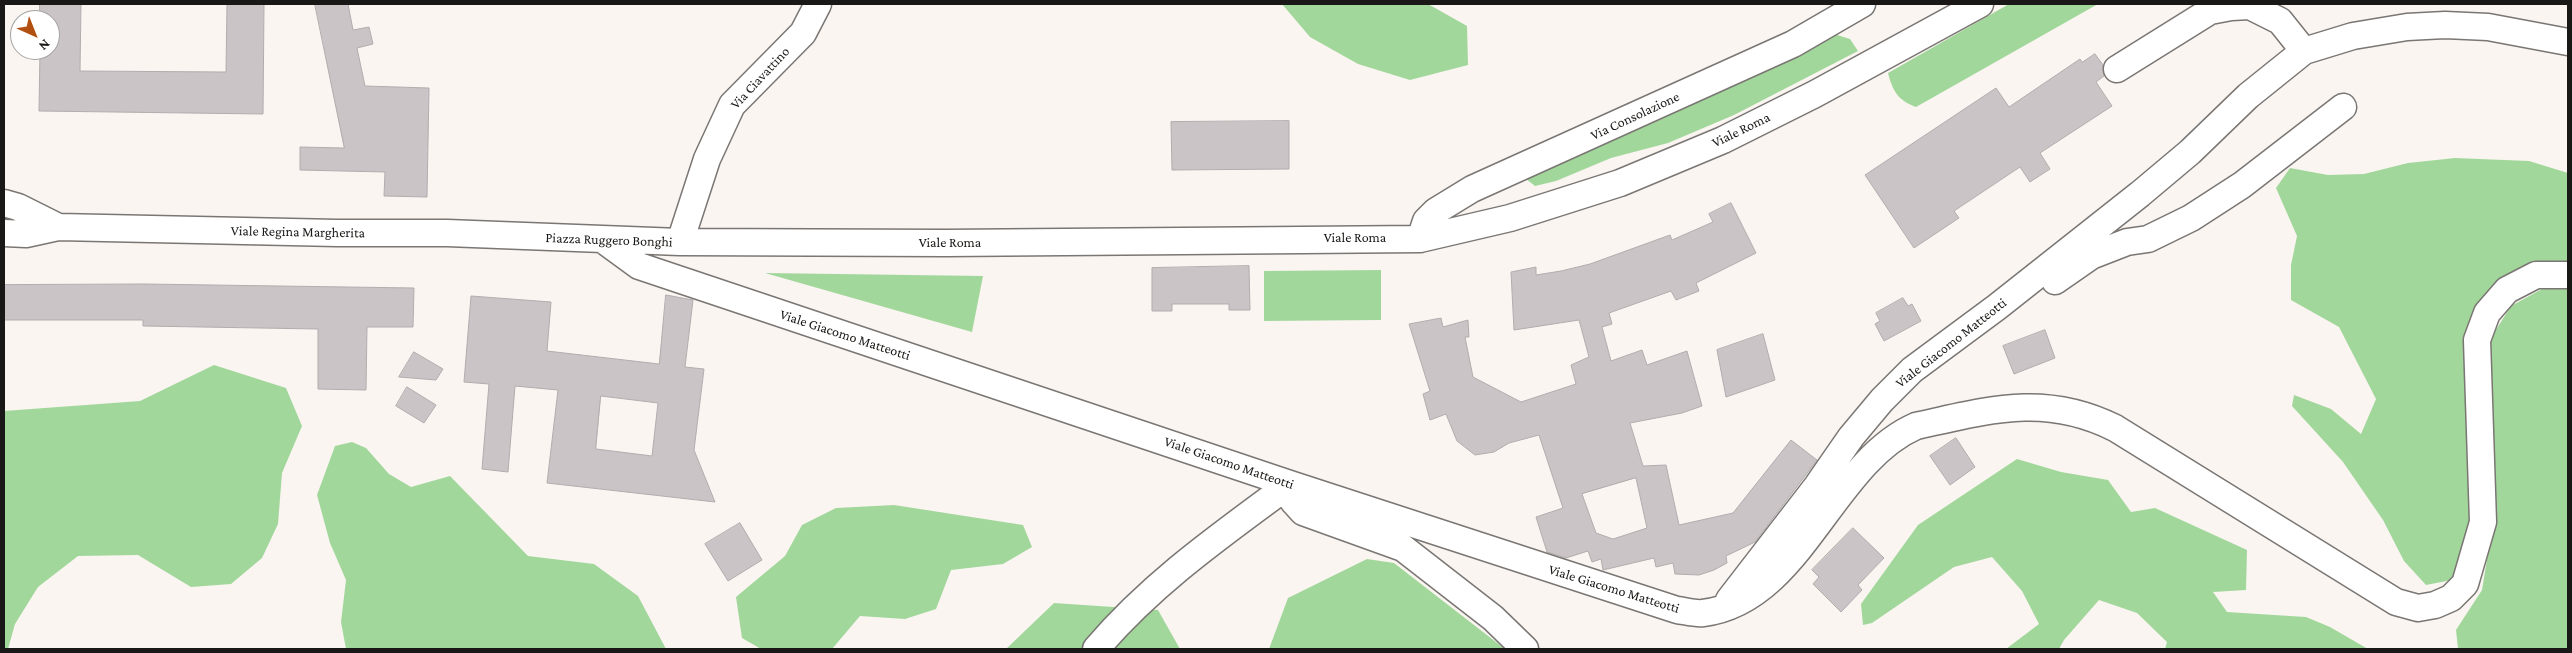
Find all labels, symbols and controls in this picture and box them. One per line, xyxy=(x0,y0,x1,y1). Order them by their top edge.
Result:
north arrow xyxy=(10,10,60,60)
text: N xyxy=(36,36,54,54)
street label: Via Ciavattino xyxy=(727,43,793,113)
street label: Via Consolazione xyxy=(1588,88,1682,144)
street label: Viale Roma xyxy=(1709,109,1773,151)
street label: Viale Regina Margherita xyxy=(231,222,365,242)
street label: Piazza Ruggero Bonghi xyxy=(545,229,673,251)
street label: Viale Roma xyxy=(1324,230,1386,246)
street label: Viale Roma xyxy=(919,235,981,251)
street label: Viale Giacomo Matteotti xyxy=(1892,294,2010,392)
street label: Viale Giacomo Matteotti xyxy=(778,306,912,364)
street label: Viale Giacomo Matteotti xyxy=(1162,433,1296,493)
street label: Viale Giacomo Matteotti xyxy=(1546,561,1682,617)

